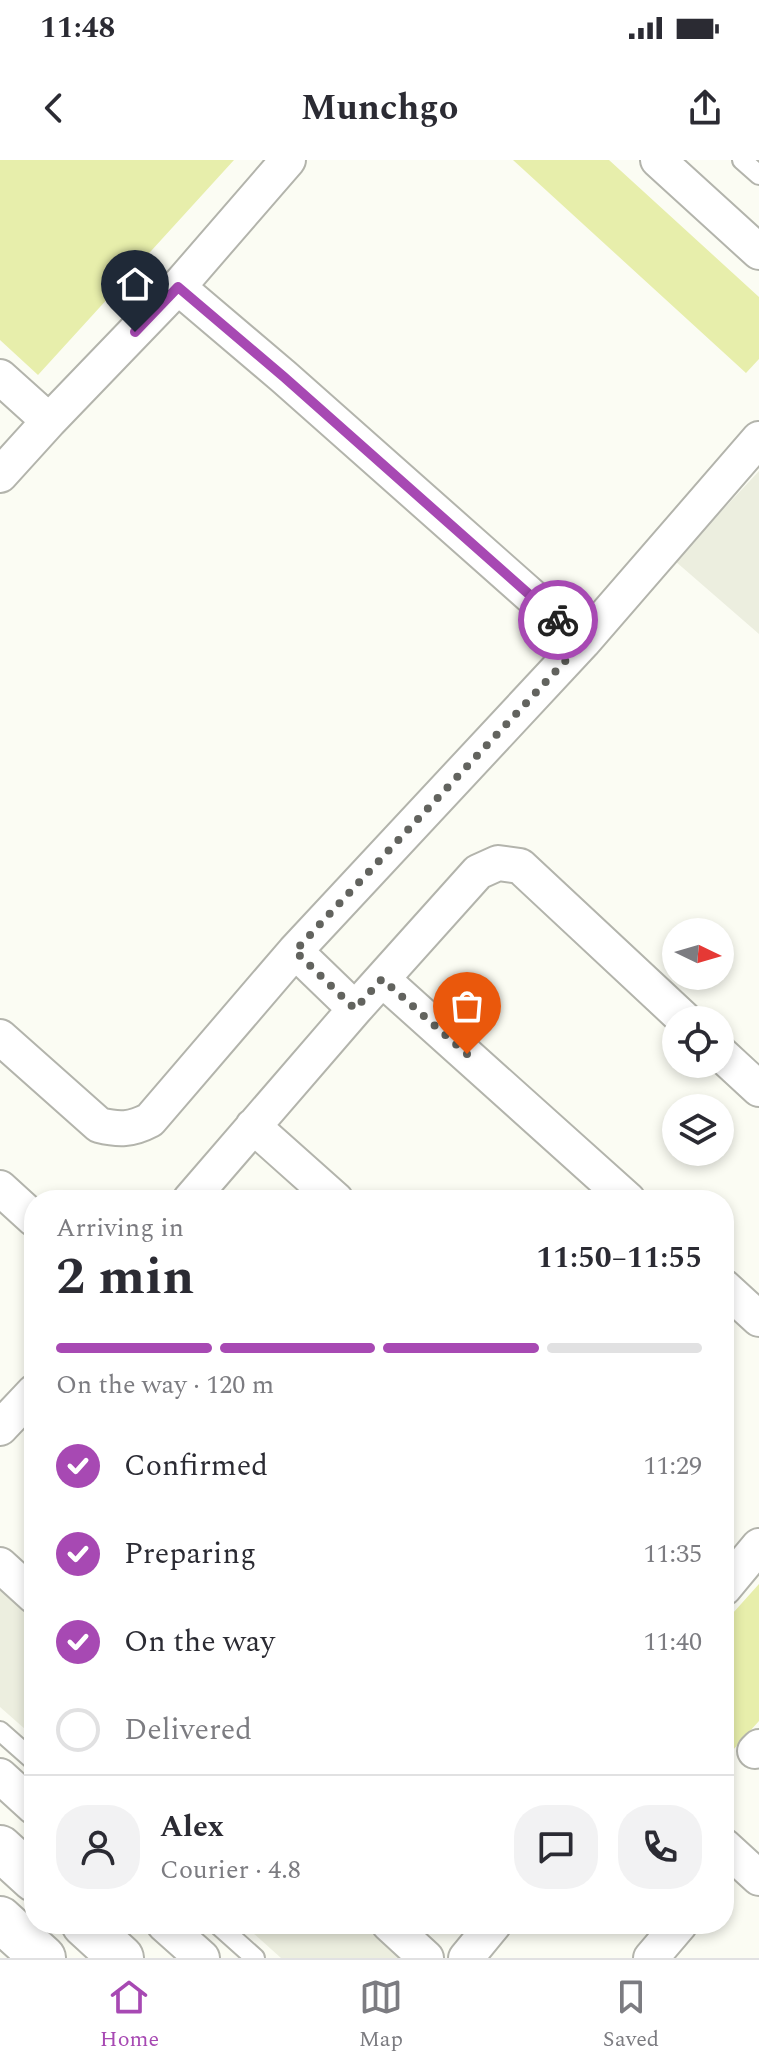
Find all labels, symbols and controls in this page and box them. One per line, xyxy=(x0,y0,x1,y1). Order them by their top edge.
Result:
text: 11:48 xyxy=(40,5,115,51)
text: Munchgo xyxy=(301,81,458,136)
icon: back xyxy=(32,86,76,130)
icon: share xyxy=(683,86,727,130)
pin xyxy=(101,250,169,332)
icon: home xyxy=(113,262,157,306)
courier xyxy=(518,580,598,660)
icon: bike xyxy=(536,598,580,642)
north arrow xyxy=(662,918,734,990)
map controls xyxy=(662,918,734,1166)
pin xyxy=(433,972,501,1054)
icon: bag xyxy=(445,984,489,1028)
button: locate xyxy=(662,1006,734,1078)
button: layers xyxy=(662,1094,734,1166)
text: Arriving in xyxy=(56,1208,184,1248)
text: 11:50–11:55 xyxy=(536,1235,702,1281)
text: 2 min xyxy=(56,1238,194,1317)
text: On the way · 120 m xyxy=(56,1365,274,1405)
text: Confirmed xyxy=(124,1443,268,1489)
icon: check xyxy=(56,1444,100,1488)
text: 11:29 xyxy=(643,1446,702,1486)
text: Preparing xyxy=(124,1531,256,1577)
icon: check xyxy=(56,1532,100,1576)
text: 11:35 xyxy=(643,1534,702,1574)
text: On the way xyxy=(124,1619,275,1665)
icon: check xyxy=(56,1620,100,1664)
text: 11:40 xyxy=(643,1622,702,1662)
text: Delivered xyxy=(124,1707,252,1753)
text: Alex xyxy=(160,1804,224,1850)
button: person xyxy=(56,1805,140,1889)
button: chat xyxy=(514,1805,598,1889)
button: phone xyxy=(618,1805,702,1889)
text: Courier · 4.8 xyxy=(160,1850,301,1890)
tab: Home xyxy=(100,1975,159,2056)
tab: Map xyxy=(359,1975,403,2056)
tab: Saved xyxy=(603,1975,659,2056)

